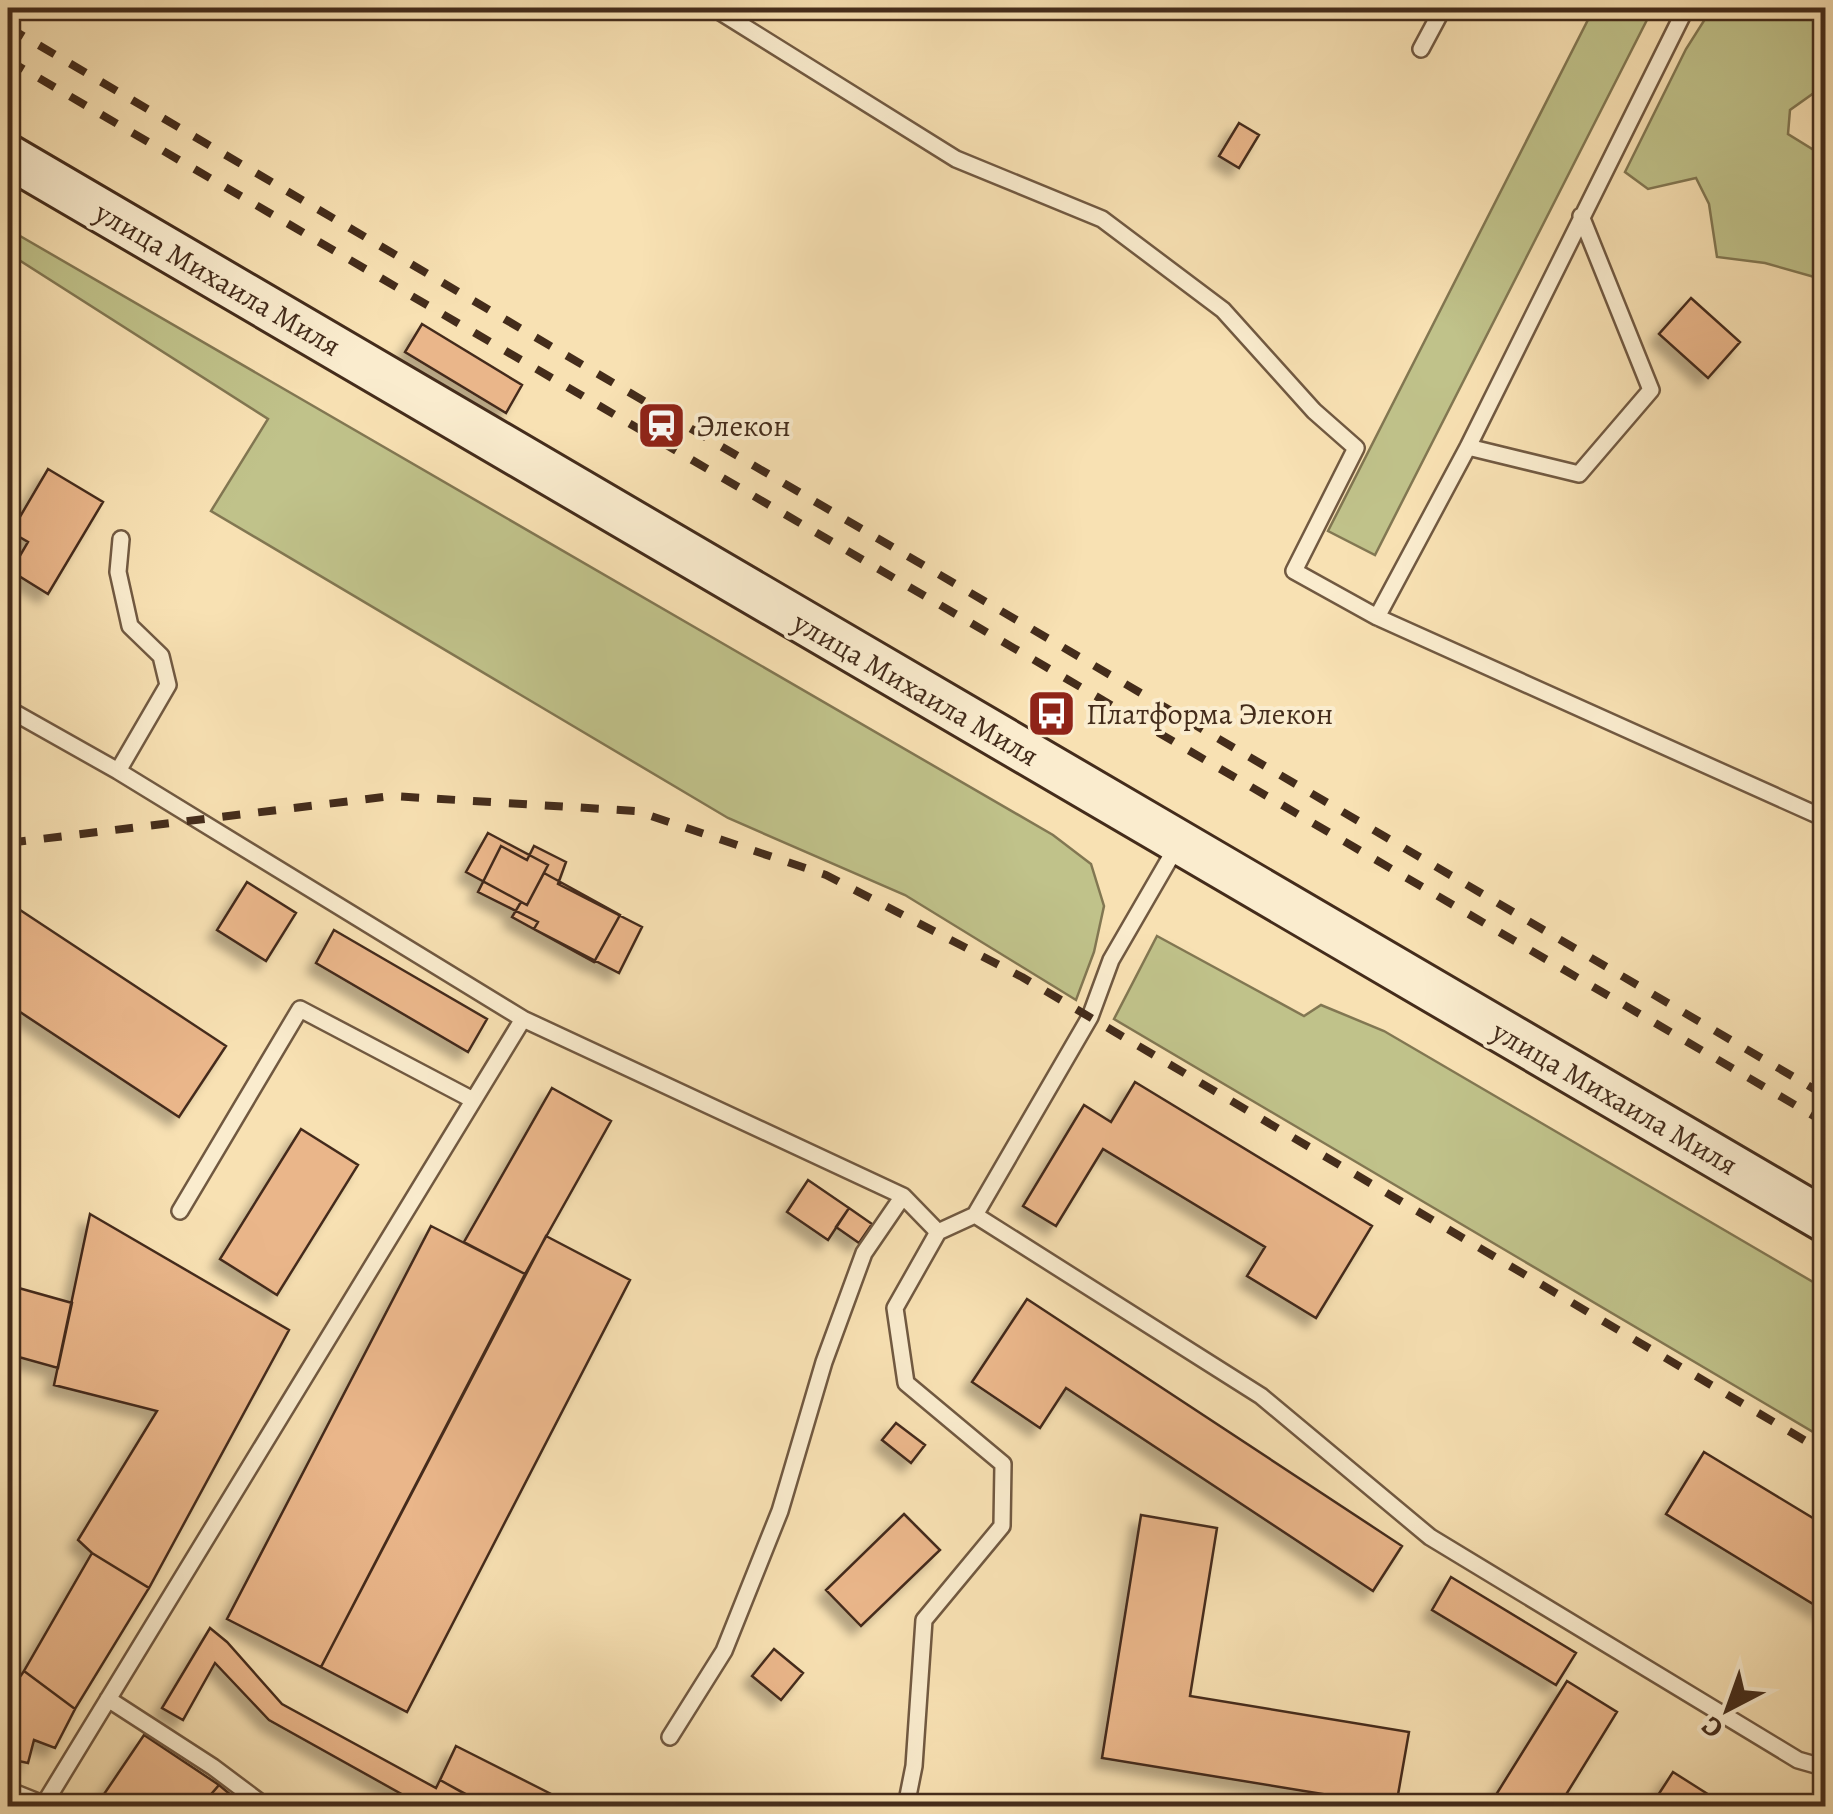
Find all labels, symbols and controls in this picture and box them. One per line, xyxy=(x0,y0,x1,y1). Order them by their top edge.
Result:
street label: улица Михаила Миля xyxy=(87,192,348,366)
station icon: Элекон xyxy=(635,400,687,452)
place label: Элекон xyxy=(696,406,791,446)
street label: улица Михаила Миля xyxy=(785,602,1046,776)
bus stop icon: Платформа Элекон xyxy=(1025,688,1077,740)
place label: Платформа Элекон xyxy=(1086,694,1333,734)
street label: улица Михаила Миля xyxy=(1484,1011,1745,1185)
north arrow xyxy=(1678,1659,1778,1759)
text: С xyxy=(1693,1707,1731,1747)

